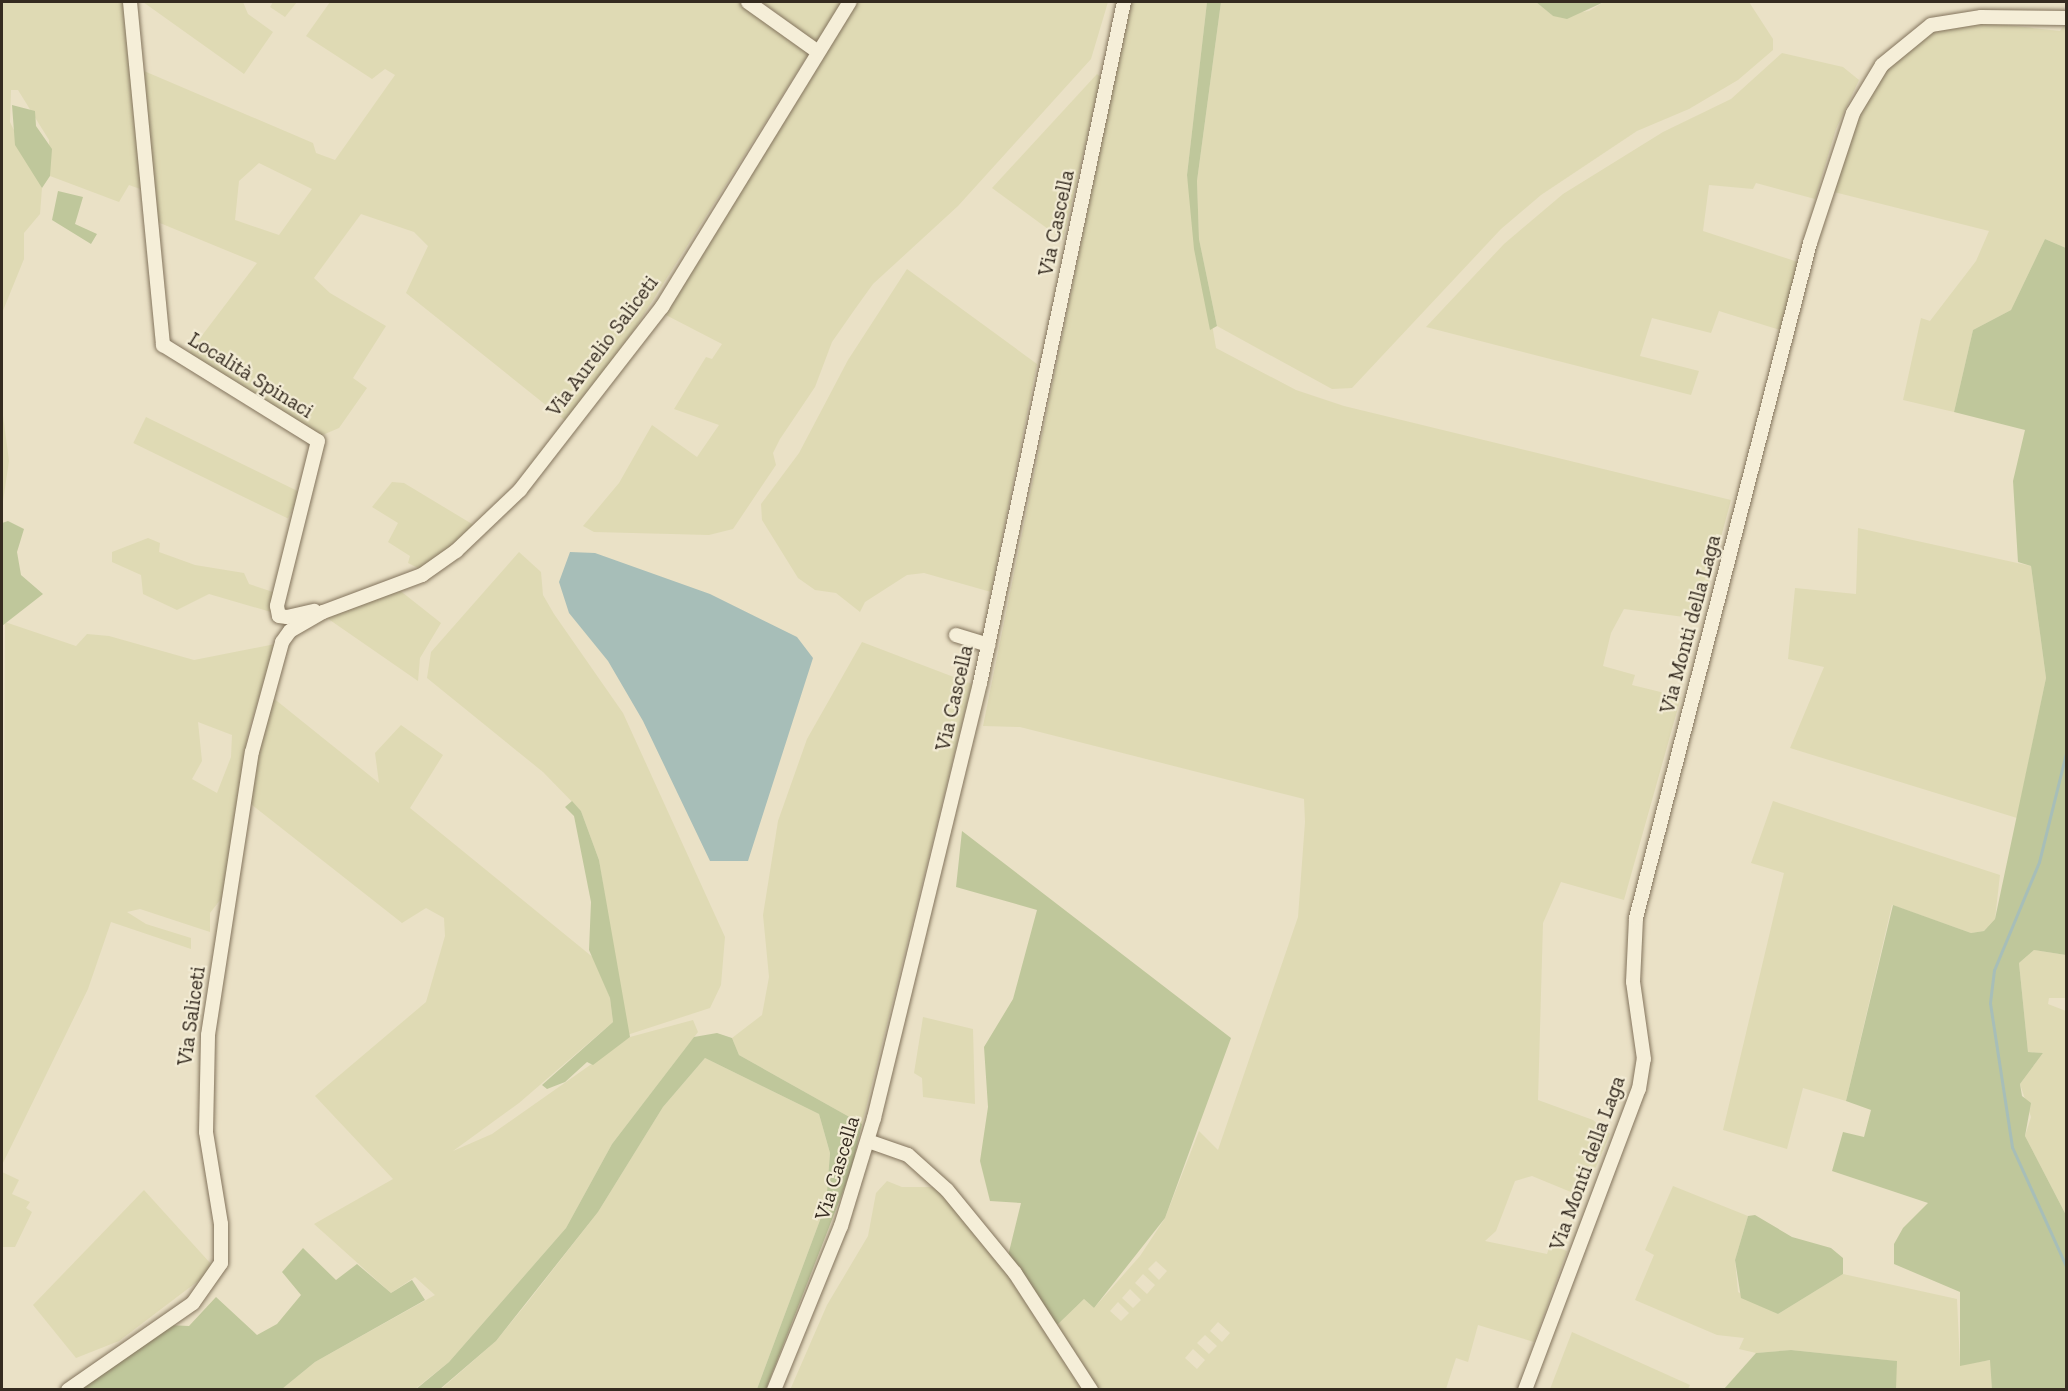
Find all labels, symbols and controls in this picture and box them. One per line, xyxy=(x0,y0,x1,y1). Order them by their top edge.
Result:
street label: Via Cascella xyxy=(1032,168,1080,278)
street label: Via Aurelio Saliceti xyxy=(541,270,663,422)
street label: Località Spinaci xyxy=(184,327,318,423)
street label: Via Monti della Laga xyxy=(1654,532,1726,716)
street label: Via Cascella xyxy=(930,643,978,753)
street label: Via Saliceti xyxy=(172,965,210,1067)
street label: Via Monti della Laga xyxy=(1544,1072,1630,1254)
street label: Via Cascella xyxy=(809,1113,865,1223)

